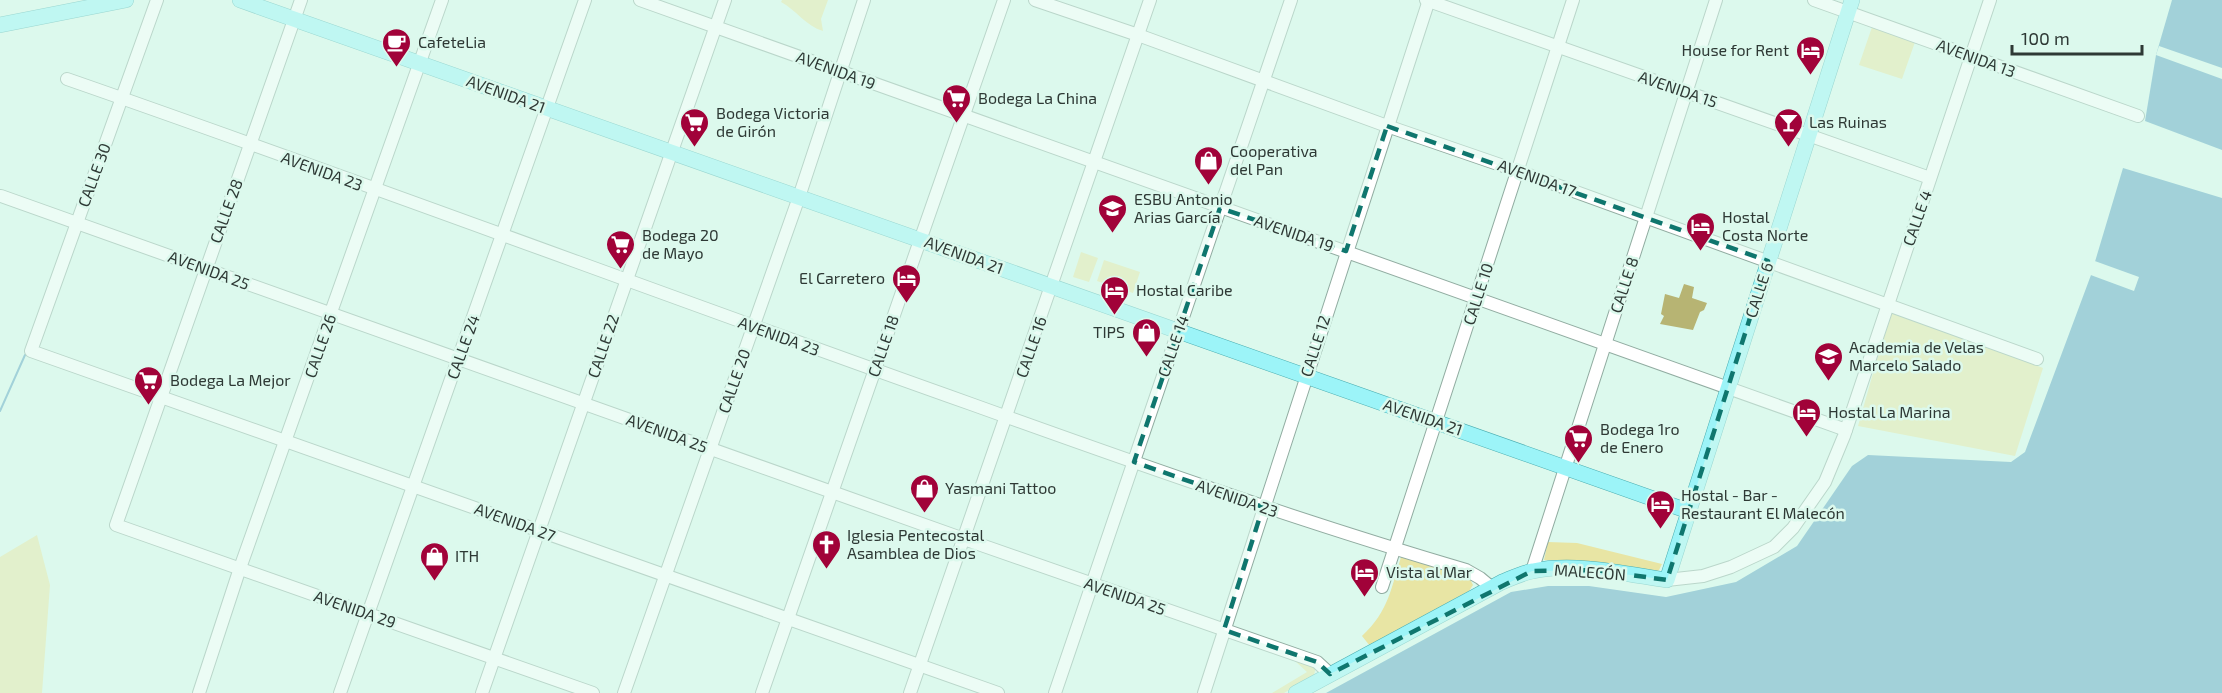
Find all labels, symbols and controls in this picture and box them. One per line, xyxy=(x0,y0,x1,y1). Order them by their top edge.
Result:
scale bar xyxy=(2012,18,2142,56)
cafe icon: CafeteLia xyxy=(381,26,413,68)
text: 100 m xyxy=(2021,27,2070,49)
place label: CafeteLia xyxy=(418,32,486,51)
hotel icon: House for Rent xyxy=(1794,34,1826,76)
street label: AVENIDA 13 xyxy=(1934,34,2018,81)
place label: House for Rent xyxy=(1682,40,1789,59)
street label: AVENIDA 19 xyxy=(794,46,878,93)
street label: AVENIDA 15 xyxy=(1636,66,1720,111)
street label: AVENIDA 21 xyxy=(464,70,548,117)
supermarket icon: Bodega La China xyxy=(941,82,973,124)
place label: Bodega La China xyxy=(978,88,1097,107)
place label: Bodega Victoria de Girón xyxy=(716,103,829,140)
supermarket icon: Bodega Victoria de Girón xyxy=(679,106,711,148)
bar icon: Las Ruinas xyxy=(1772,106,1804,148)
place label: Las Ruinas xyxy=(1809,112,1887,131)
street label: CALLE 30 xyxy=(73,140,114,209)
place label: Cooperativa del Pan xyxy=(1230,141,1318,178)
shop icon: Cooperativa del Pan xyxy=(1193,144,1225,186)
street label: AVENIDA 23 xyxy=(279,147,365,194)
street label: AVENIDA 17 xyxy=(1495,155,1579,200)
street label: CALLE 28 xyxy=(205,176,246,245)
street label: CALLE 4 xyxy=(1898,187,1935,248)
place label: ESBU Antonio Arias García xyxy=(1134,189,1232,226)
school or university icon: ESBU Antonio Arias García xyxy=(1097,192,1129,234)
place label: Hostal Costa Norte xyxy=(1722,207,1808,244)
street label: AVENIDA 19 xyxy=(1252,210,1336,255)
hotel icon: Hostal Costa Norte xyxy=(1685,210,1717,252)
place label: Bodega 20 de Mayo xyxy=(642,225,719,262)
supermarket icon: Bodega 20 de Mayo xyxy=(605,228,637,270)
street label: AVENIDA 21 xyxy=(922,231,1006,278)
street label: AVENIDA 25 xyxy=(166,246,252,293)
street label: CALLE 8 xyxy=(1606,254,1641,315)
street label: CALLE 10 xyxy=(1459,260,1496,327)
street label: CALLE 6 xyxy=(1741,260,1776,320)
hotel icon: El Carretero xyxy=(890,262,922,304)
place label: El Carretero xyxy=(799,268,885,287)
hotel icon: Hostal Caribe xyxy=(1099,274,1131,316)
place label: Hostal Caribe xyxy=(1136,280,1233,299)
street label: CALLE 26 xyxy=(300,311,339,380)
street label: CALLE 24 xyxy=(442,312,483,382)
street label: CALLE 22 xyxy=(583,312,622,380)
street label: AVENIDA 23 xyxy=(736,312,822,359)
street label: CALLE 18 xyxy=(863,312,902,379)
street label: CALLE 14 xyxy=(1153,312,1192,379)
street label: CALLE 12 xyxy=(1296,313,1333,379)
street label: CALLE 16 xyxy=(1011,314,1050,380)
shop icon: TIPS xyxy=(1130,316,1162,358)
place label: TIPS xyxy=(1093,322,1125,341)
place label: Academia de Velas Marcelo Salado xyxy=(1849,337,1984,374)
school or university icon: Academia de Velas Marcelo Salado xyxy=(1812,340,1844,382)
street label: CALLE 20 xyxy=(714,346,753,415)
supermarket icon: Bodega La Mejor xyxy=(133,364,165,406)
place label: Bodega La Mejor xyxy=(170,370,291,390)
street label: AVENIDA 21 xyxy=(1381,394,1465,439)
hotel icon: Hostal La Marina xyxy=(1791,396,1823,438)
place label: Hostal La Marina xyxy=(1828,402,1951,421)
street label: AVENIDA 25 xyxy=(624,409,710,456)
place label: Bodega 1ro de Enero xyxy=(1600,419,1680,456)
supermarket icon: Bodega 1ro de Enero xyxy=(1563,422,1595,464)
shop icon: Yasmani Tattoo xyxy=(908,472,940,514)
street label: AVENIDA 23 xyxy=(1194,475,1281,520)
place label: Yasmani Tattoo xyxy=(945,478,1056,497)
place label: Hostal - Bar - Restaurant El Malecón xyxy=(1681,485,1845,522)
hotel icon: Hostal - Bar - Restaurant El Malecón xyxy=(1644,488,1676,530)
street label: AVENIDA 27 xyxy=(472,498,558,545)
place label: Iglesia Pentecostal Asamblea de Dios xyxy=(847,525,985,562)
church icon: Iglesia Pentecostal Asamblea de Dios xyxy=(810,528,842,570)
shop icon: ITH xyxy=(418,540,450,582)
place label: ITH xyxy=(455,546,479,565)
hotel icon: Vista al Mar xyxy=(1349,556,1381,598)
street label: MALECÓN xyxy=(1553,560,1627,583)
place label: Vista al Mar xyxy=(1386,562,1473,581)
street label: AVENIDA 25 xyxy=(1082,573,1168,618)
street label: AVENIDA 29 xyxy=(312,586,399,631)

